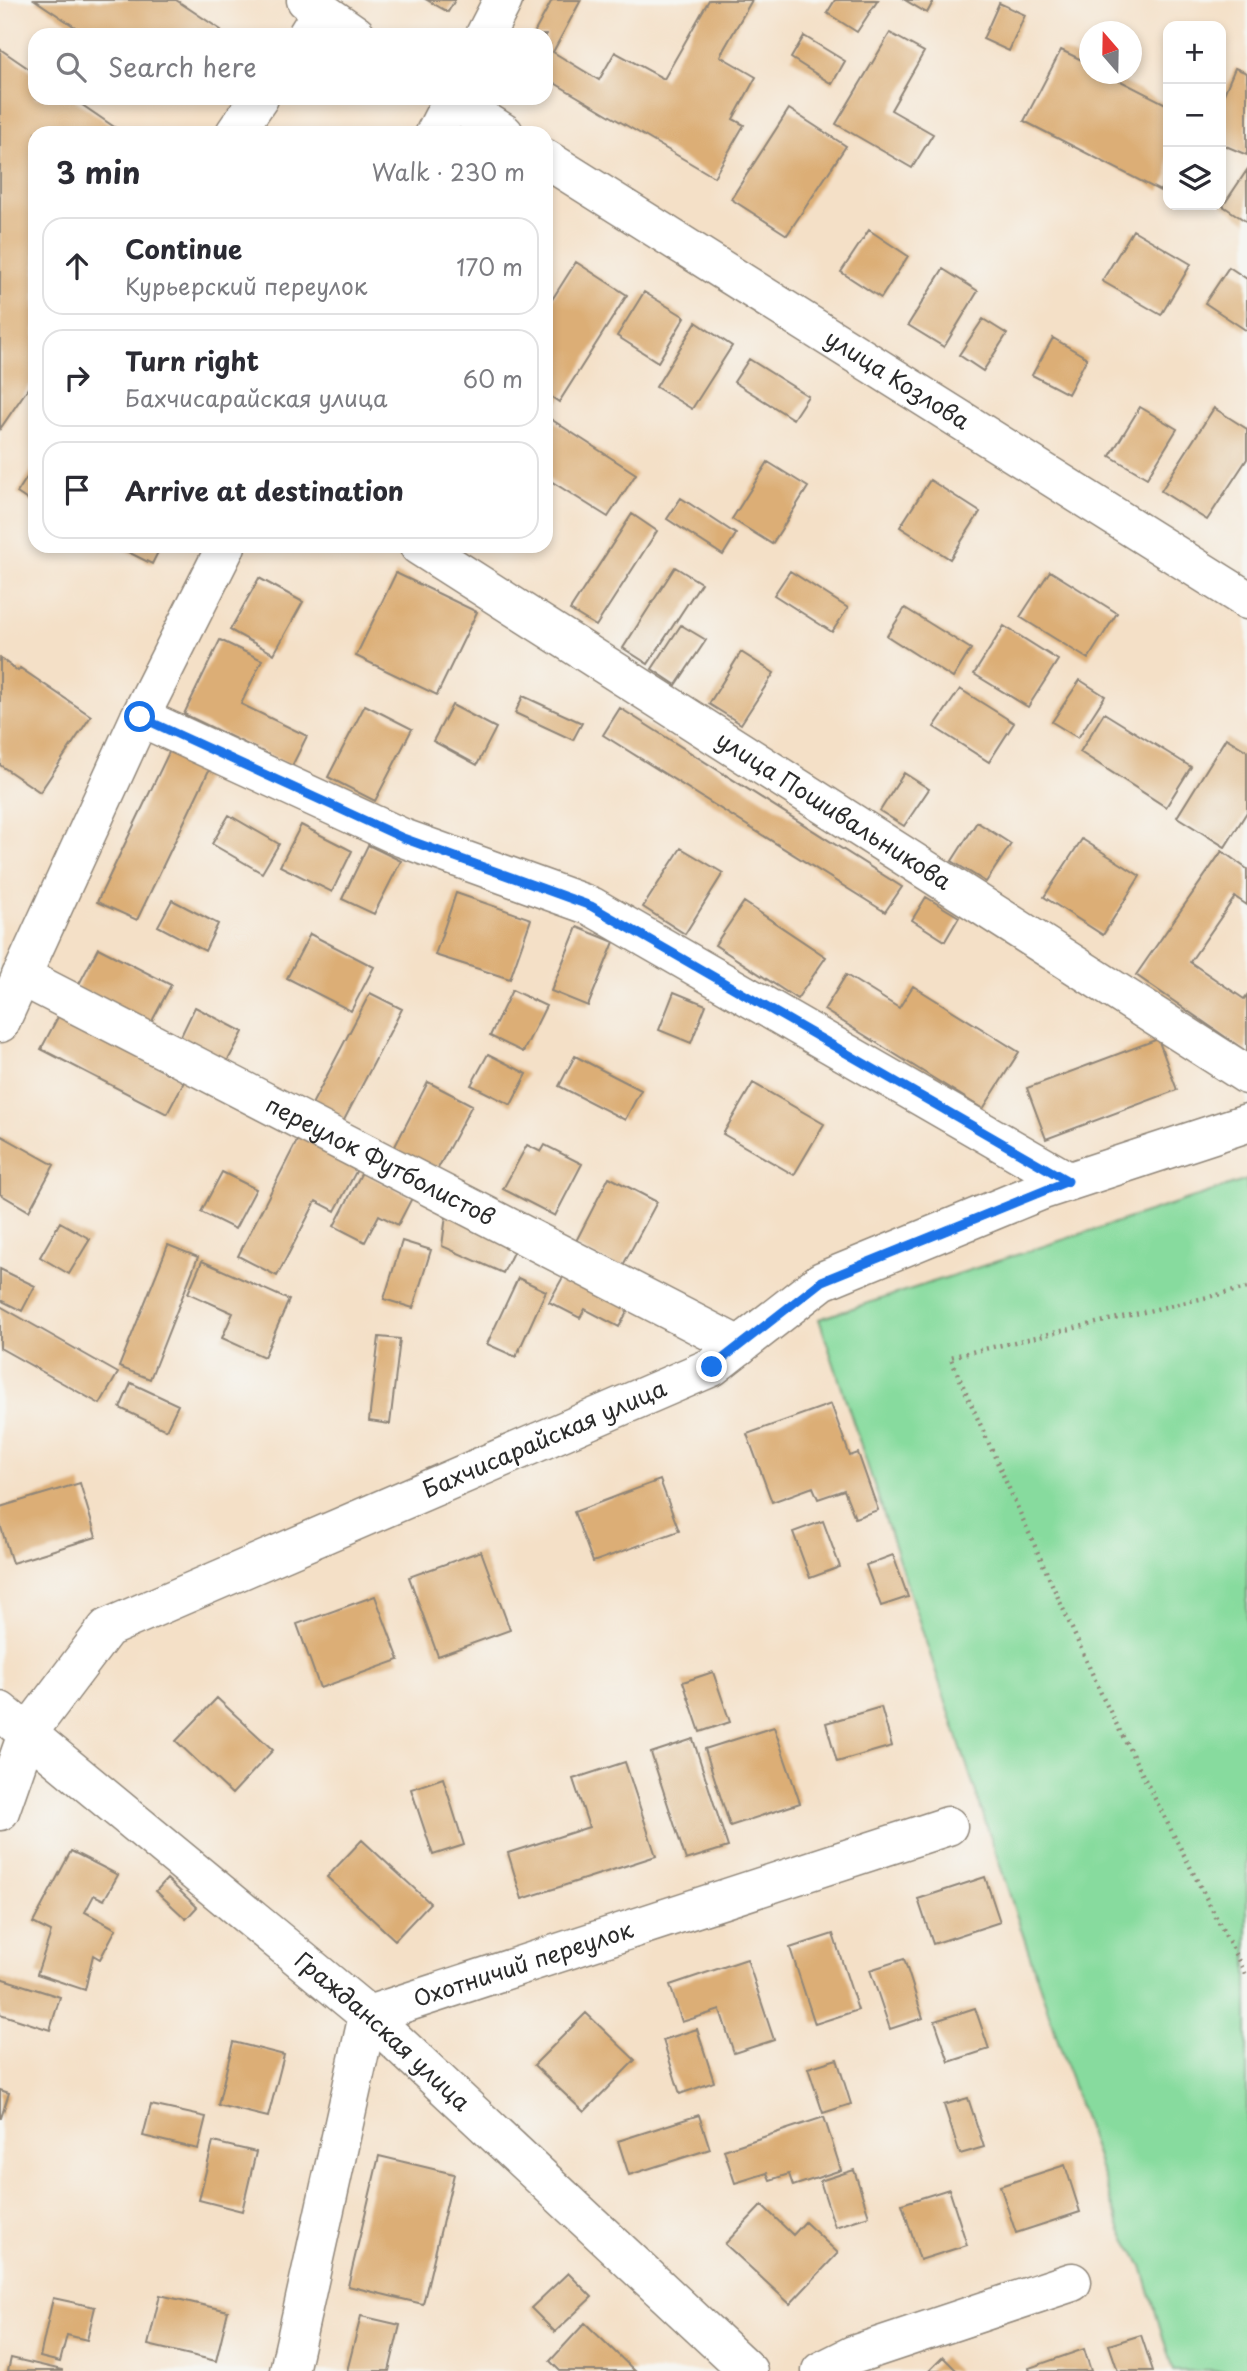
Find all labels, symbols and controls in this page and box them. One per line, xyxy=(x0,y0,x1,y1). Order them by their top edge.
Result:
north arrow xyxy=(1079,21,1142,84)
map controls xyxy=(1163,21,1226,210)
button: + xyxy=(1163,21,1226,84)
search box xyxy=(28,28,553,105)
text: Search here xyxy=(108,47,257,86)
icon: search xyxy=(52,48,90,86)
button: − xyxy=(1163,84,1226,147)
button: layers xyxy=(1163,147,1226,210)
text: 3 min xyxy=(56,149,141,194)
text: Walk · 230 m xyxy=(372,154,525,189)
text: Continue xyxy=(125,229,242,268)
icon: ahead xyxy=(58,247,96,285)
text: 170 m xyxy=(456,249,523,284)
text: Курьерский переулок xyxy=(125,268,367,303)
street label: улица Козлова xyxy=(819,320,978,438)
text: Turn right xyxy=(125,341,259,380)
icon: right xyxy=(58,359,96,397)
text: 60 m xyxy=(463,361,523,396)
text: Бахчисарайская улица xyxy=(125,380,387,415)
icon: arrive xyxy=(58,471,96,509)
text: Arrive at destination xyxy=(125,471,404,510)
route start xyxy=(124,701,155,732)
street label: улица Пошивальникова xyxy=(710,721,959,898)
street label: переулок Футболистов xyxy=(260,1086,502,1233)
route end xyxy=(696,1351,727,1382)
street label: Бахчисарайская улица xyxy=(417,1370,672,1506)
street label: Охотничий переулок xyxy=(408,1911,638,2015)
street label: Гражданская улица xyxy=(288,1942,479,2119)

